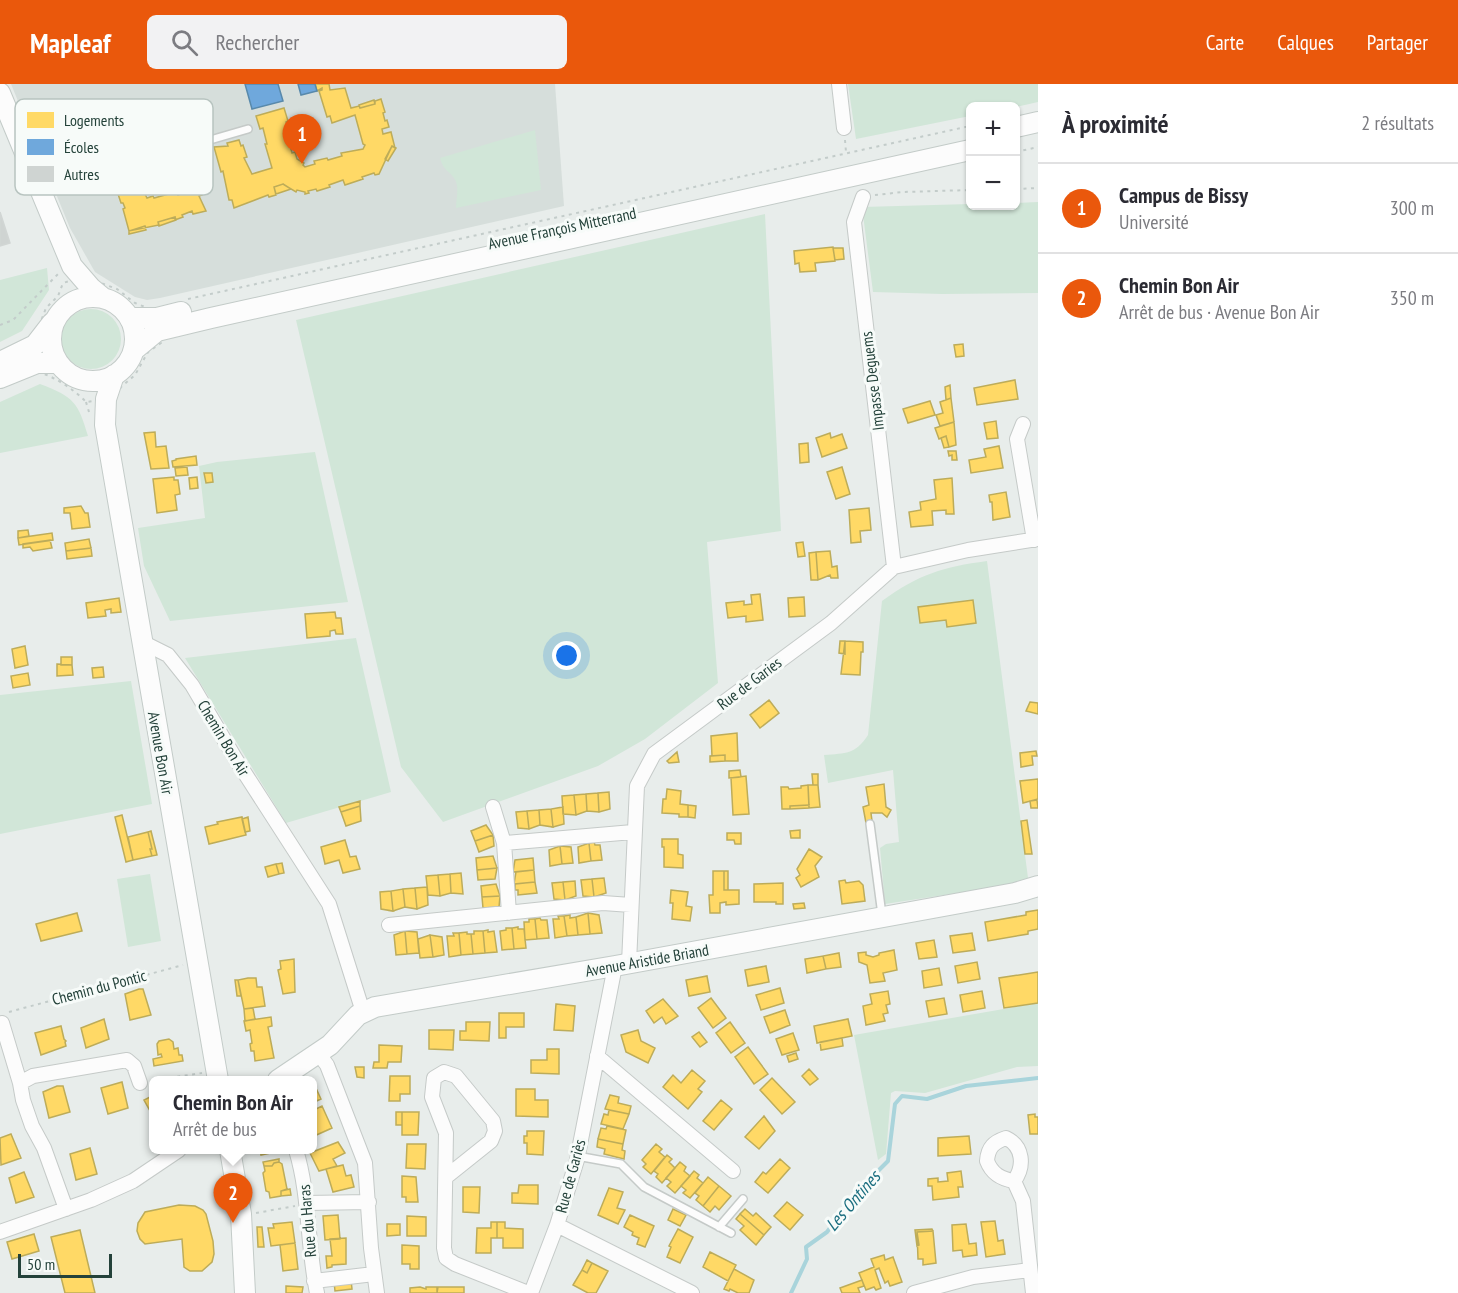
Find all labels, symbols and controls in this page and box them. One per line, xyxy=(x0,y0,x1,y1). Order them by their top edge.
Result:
search box xyxy=(147,15,567,69)
text: Mapleaf xyxy=(30,24,111,61)
icon: search xyxy=(168,26,201,59)
text: Rechercher xyxy=(216,28,299,56)
text: Carte xyxy=(1206,29,1244,56)
text: Calques xyxy=(1277,29,1334,56)
text: Partager xyxy=(1367,29,1428,56)
legend xyxy=(15,99,213,195)
map controls xyxy=(966,102,1020,210)
button: + xyxy=(966,102,1020,156)
text: À proximité xyxy=(1062,107,1169,140)
text: Logements xyxy=(64,110,124,130)
text: 2 résultats xyxy=(1361,110,1434,136)
pin: 1 xyxy=(282,115,322,164)
text: Écoles xyxy=(64,137,99,157)
button: − xyxy=(966,156,1020,210)
text: Autres xyxy=(64,164,99,184)
text: Campus de Bissy xyxy=(1119,181,1248,209)
text: 1 xyxy=(1077,195,1086,221)
text: 300 m xyxy=(1390,195,1434,221)
street label: Avenue François Mitterrand xyxy=(486,203,638,253)
text: Université xyxy=(1119,209,1189,235)
text: Chemin Bon Air xyxy=(1119,271,1239,299)
text: 2 xyxy=(1077,285,1086,311)
text: 350 m xyxy=(1390,285,1434,311)
text: Arrêt de bus · Avenue Bon Air xyxy=(1119,299,1320,325)
street label: Impasse Deguems xyxy=(856,330,888,432)
your location xyxy=(552,641,581,670)
street label: Rue de Garies xyxy=(713,652,785,714)
street label: Chemin Bon Air xyxy=(194,696,255,780)
street label: Avenue Bon Air xyxy=(144,710,178,797)
street label: Avenue Aristide Briand xyxy=(584,939,710,981)
street label: Chemin du Pontic xyxy=(50,965,149,1009)
popup xyxy=(149,1076,317,1154)
text: Chemin Bon Air xyxy=(173,1088,293,1116)
text: Arrêt de bus xyxy=(173,1116,257,1142)
street label: Rue de Gariès xyxy=(551,1137,589,1215)
water label: Les Ontines xyxy=(820,1164,886,1235)
pin: 2 xyxy=(214,1174,252,1223)
street label: Rue du Haras xyxy=(294,1184,320,1258)
scale bar xyxy=(18,1251,112,1278)
text: 50 m xyxy=(27,1254,55,1274)

